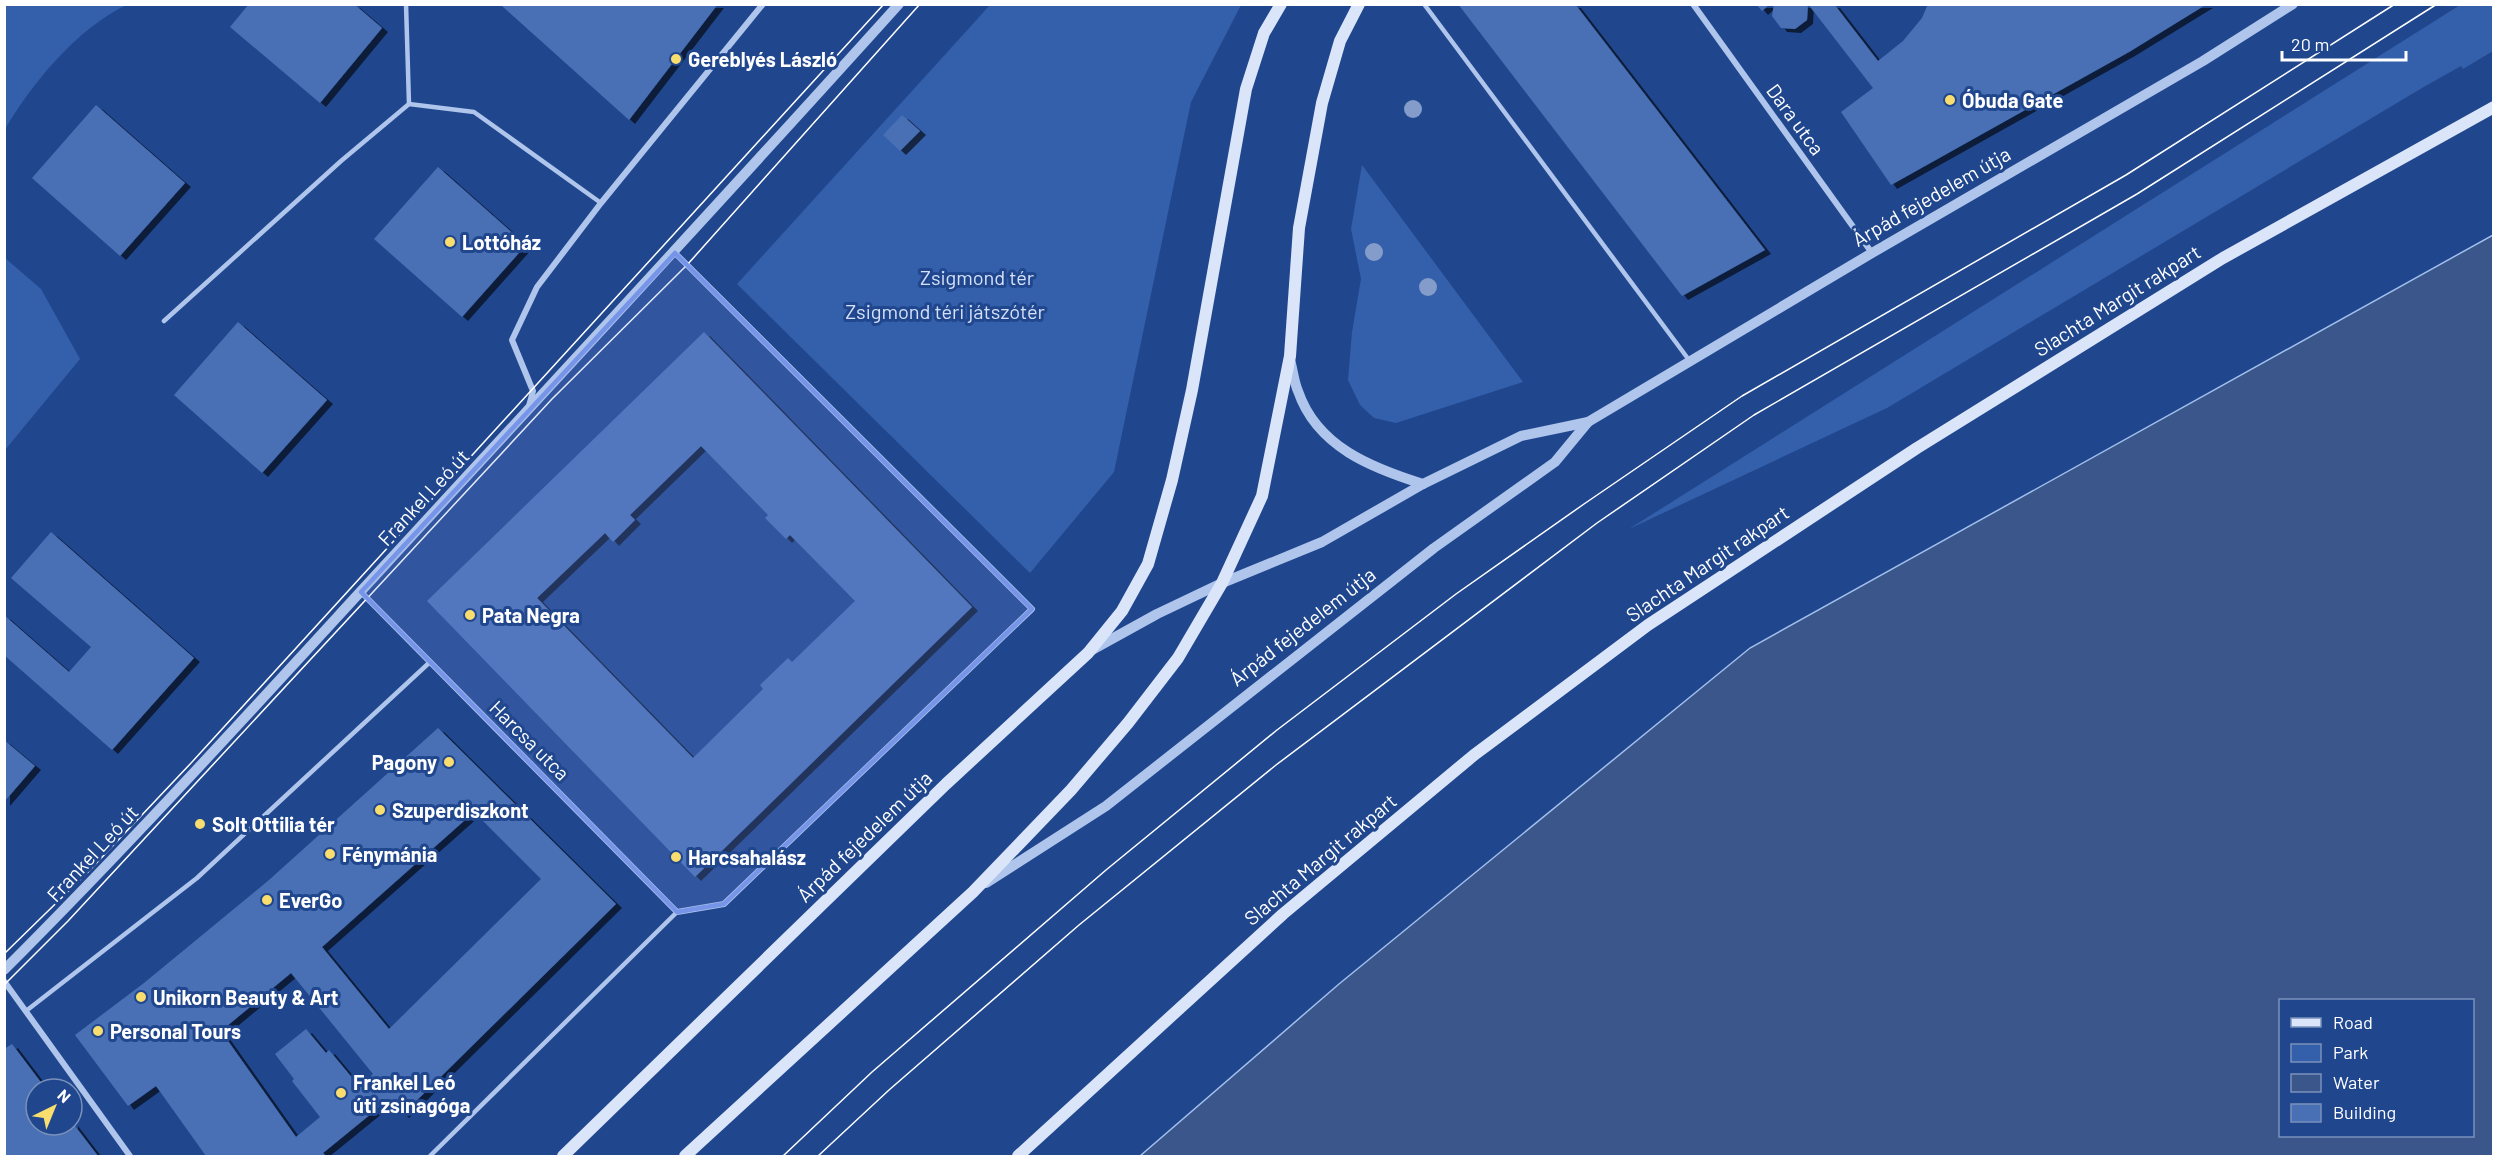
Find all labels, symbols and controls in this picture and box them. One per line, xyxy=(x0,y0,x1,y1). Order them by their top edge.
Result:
scale bar xyxy=(2282,24,2406,62)
text: 20 m xyxy=(2291,33,2329,55)
place label: Gereblyés László xyxy=(688,47,837,71)
marker: Gereblyés László xyxy=(669,52,683,66)
street label: Dara utca xyxy=(1762,79,1830,159)
place label: Óbuda Gate xyxy=(1962,88,2064,112)
marker: Óbuda Gate xyxy=(1943,93,1957,107)
street label: Árpád fejedelem útja xyxy=(1848,141,2014,251)
place label: Lottóház xyxy=(462,230,541,254)
marker: Lottóház xyxy=(443,235,457,249)
street label: Slachta Margit rakpart xyxy=(2029,239,2205,361)
park label: Zsigmond tér xyxy=(920,265,1034,289)
park label: Zsigmond téri játszótér xyxy=(845,299,1045,323)
street label: Frankel Leó út xyxy=(372,444,474,550)
street label: Slachta Margit rakpart xyxy=(1621,500,1793,626)
street label: Árpád fejedelem útja xyxy=(1224,562,1380,690)
place label: Pata Negra xyxy=(482,603,580,627)
marker: Pata Negra xyxy=(463,608,477,622)
street label: Harcsa utca xyxy=(485,695,575,785)
place label: Pagony xyxy=(372,750,437,774)
marker: Pagony xyxy=(442,755,456,769)
street label: Árpád fejedelem útja xyxy=(791,765,937,907)
street label: Slachta Margit rakpart xyxy=(1239,788,1401,930)
place label: Szuperdiszkont xyxy=(392,798,529,822)
street label: Frankel Leó út xyxy=(41,800,143,906)
marker: Szuperdiszkont xyxy=(373,803,387,817)
place label: Solt Ottilia tér xyxy=(212,812,335,836)
marker: Solt Ottilia tér xyxy=(193,817,207,831)
place label: Fénymánia xyxy=(342,842,437,866)
place label: Harcsahalász xyxy=(688,845,806,869)
marker: Fénymánia xyxy=(323,847,337,861)
marker: Harcsahalász xyxy=(669,850,683,864)
place label: EverGo xyxy=(279,888,342,912)
marker: EverGo xyxy=(260,893,274,907)
place label: Unikorn Beauty & Art xyxy=(153,985,338,1009)
marker: Unikorn Beauty & Art xyxy=(134,990,148,1004)
legend xyxy=(2279,999,2474,1137)
text: Road xyxy=(2333,1011,2373,1033)
place label: Personal Tours xyxy=(110,1019,241,1043)
marker: Personal Tours xyxy=(91,1024,105,1038)
text: Park xyxy=(2333,1041,2368,1063)
place label: Frankel Leó úti zsinagóga xyxy=(353,1070,470,1117)
text: Water xyxy=(2333,1071,2380,1093)
north arrow xyxy=(24,1077,84,1137)
text: N xyxy=(54,1085,75,1106)
marker: Frankel Leó úti zsinagóga xyxy=(334,1086,348,1100)
text: Building xyxy=(2333,1101,2396,1123)

